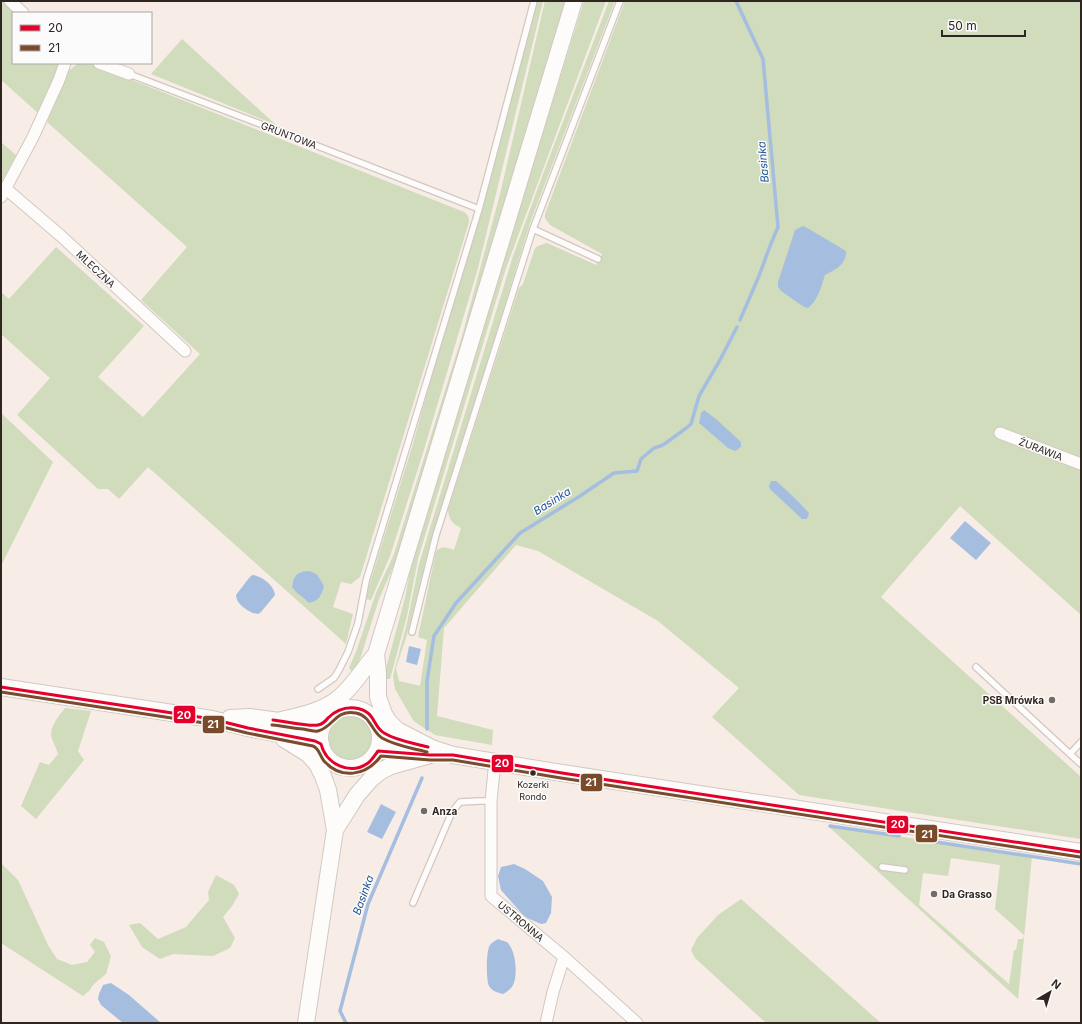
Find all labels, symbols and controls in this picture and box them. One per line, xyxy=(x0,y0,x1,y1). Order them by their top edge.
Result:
legend xyxy=(12,12,152,64)
scale bar xyxy=(942,12,1025,38)
text: 50 m xyxy=(948,18,977,33)
text: 20 xyxy=(48,20,63,35)
text: 21 xyxy=(48,40,60,55)
street label: GRUNTOWA xyxy=(259,119,319,151)
water label: Basinka xyxy=(754,140,772,183)
street label: MLECZNA xyxy=(74,248,118,290)
street label: ŻURAWIA xyxy=(1017,434,1065,463)
water label: Basinka xyxy=(531,484,573,518)
place label: PSB Mrówka xyxy=(983,694,1044,706)
marker: PSB Mrówka xyxy=(1047,695,1057,705)
line badge: 20 xyxy=(173,705,196,724)
text: 20 xyxy=(177,708,191,722)
line badge: 21 xyxy=(202,715,225,734)
text: 21 xyxy=(207,717,219,731)
line badge: 20 xyxy=(491,754,514,773)
text: 20 xyxy=(495,756,509,770)
marker: Kozerki Rondo xyxy=(528,768,538,778)
line badge: 21 xyxy=(580,773,603,792)
text: 21 xyxy=(585,775,597,789)
place label: Kozerki Rondo xyxy=(517,779,549,802)
place label: Anza xyxy=(432,805,457,817)
marker: Anza xyxy=(419,806,429,816)
line badge: 20 xyxy=(886,815,909,834)
text: 20 xyxy=(891,817,905,831)
line badge: 21 xyxy=(915,824,938,843)
text: 21 xyxy=(921,827,933,841)
water label: Basinka xyxy=(349,873,377,917)
place label: Da Grasso xyxy=(942,888,992,900)
marker: Da Grasso xyxy=(929,889,939,899)
street label: USTRONNA xyxy=(496,898,547,944)
north arrow xyxy=(1030,972,1070,1012)
text: N xyxy=(1049,976,1064,992)

